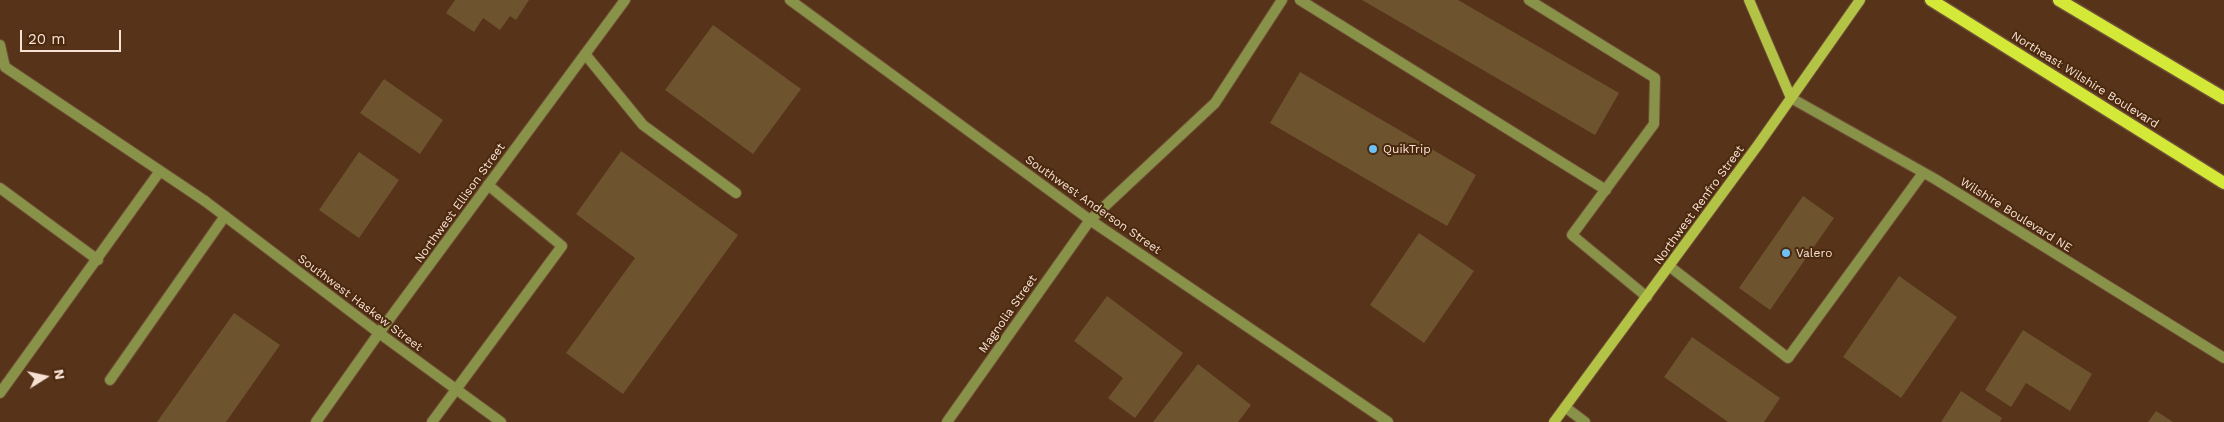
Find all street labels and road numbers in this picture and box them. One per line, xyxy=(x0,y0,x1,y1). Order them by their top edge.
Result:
street label: Northeast Wilshire Boulevard xyxy=(2009,29,2161,131)
street label: Northwest Ellison Street xyxy=(412,140,508,266)
street label: Northwest Renfro Street xyxy=(1651,143,1747,267)
street label: Southwest Anderson Street xyxy=(1022,153,1164,257)
street label: Wilshire Boulevard NE xyxy=(1957,175,2075,255)
street label: Southwest Haskew Street xyxy=(295,251,425,355)
street label: Magnolia Street xyxy=(976,272,1040,356)

